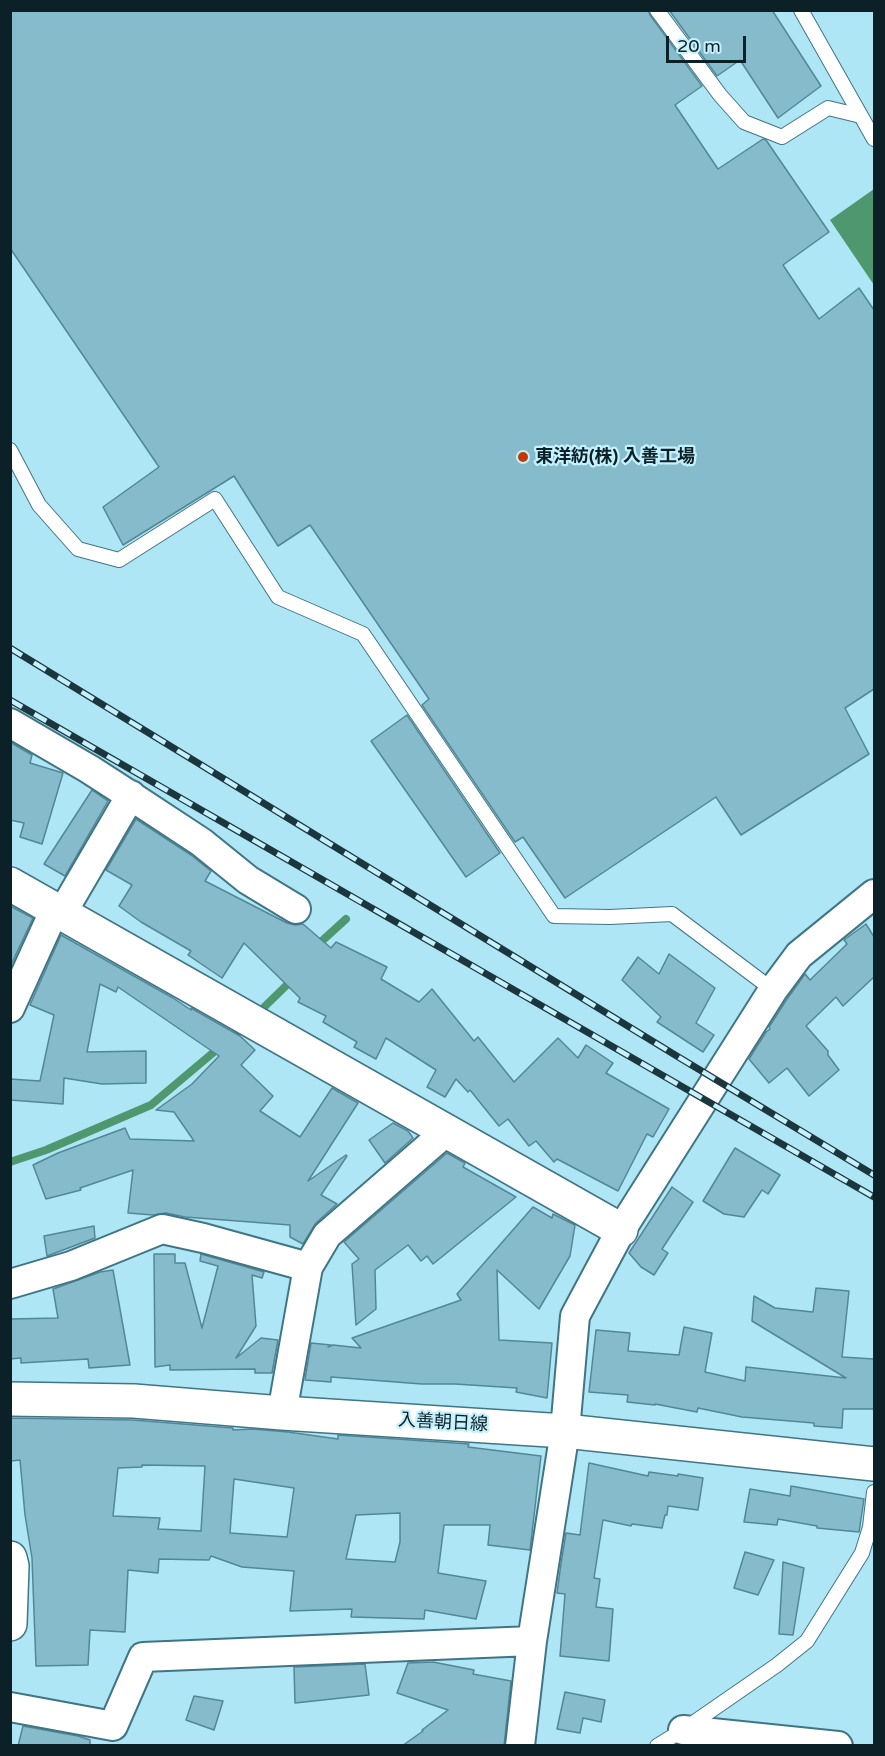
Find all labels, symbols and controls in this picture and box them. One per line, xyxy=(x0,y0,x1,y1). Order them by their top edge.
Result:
scale bar xyxy=(669,24,748,62)
text: 20 m xyxy=(677,35,721,57)
place label: 東洋紡(株) 入善工場 xyxy=(535,446,695,468)
marker: 東洋紡(株) 入善工場 xyxy=(516,450,530,464)
street label: 入善朝日線 xyxy=(397,1410,489,1436)

